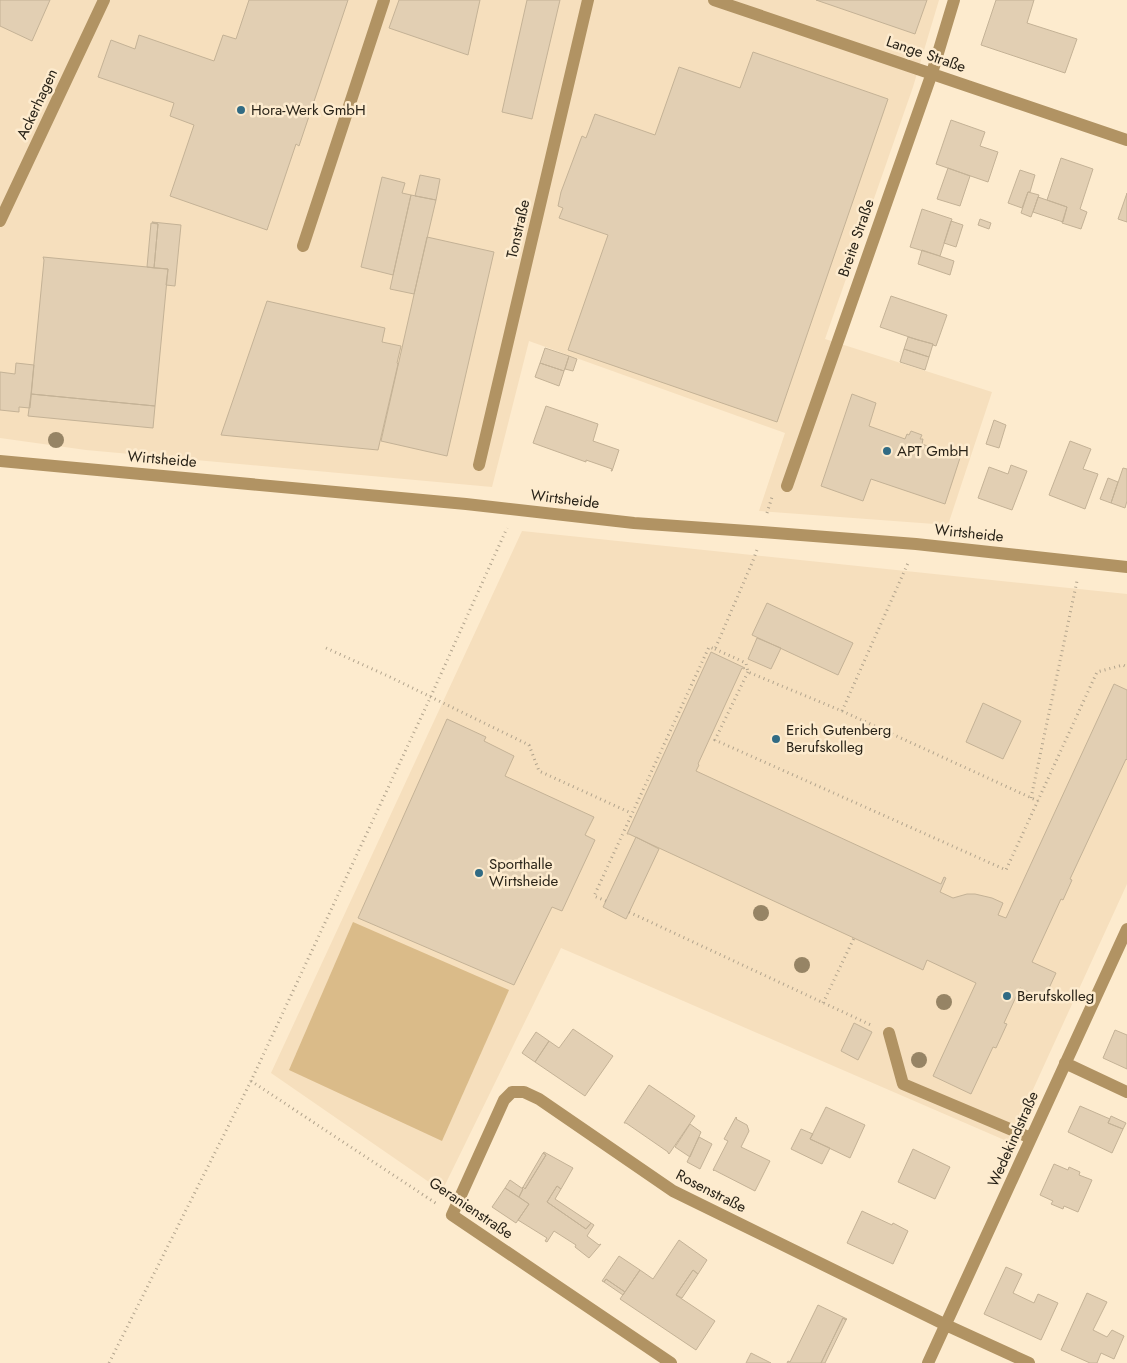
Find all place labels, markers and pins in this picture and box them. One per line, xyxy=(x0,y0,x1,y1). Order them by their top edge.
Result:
place label: Hora-Werk GmbH xyxy=(251,99,366,121)
marker: Hora-Werk GmbH xyxy=(235,104,247,116)
place label: APT GmbH xyxy=(897,440,969,462)
marker: APT GmbH xyxy=(881,445,893,457)
place label: Erich Gutenberg Berufskolleg xyxy=(786,719,891,758)
marker: Erich Gutenberg Berufskolleg xyxy=(770,733,782,745)
place label: Sporthalle Wirtsheide xyxy=(489,853,559,892)
marker: Sporthalle Wirtsheide xyxy=(473,867,485,879)
place label: Berufskolleg xyxy=(1017,985,1094,1007)
marker: Berufskolleg xyxy=(1001,990,1013,1002)

